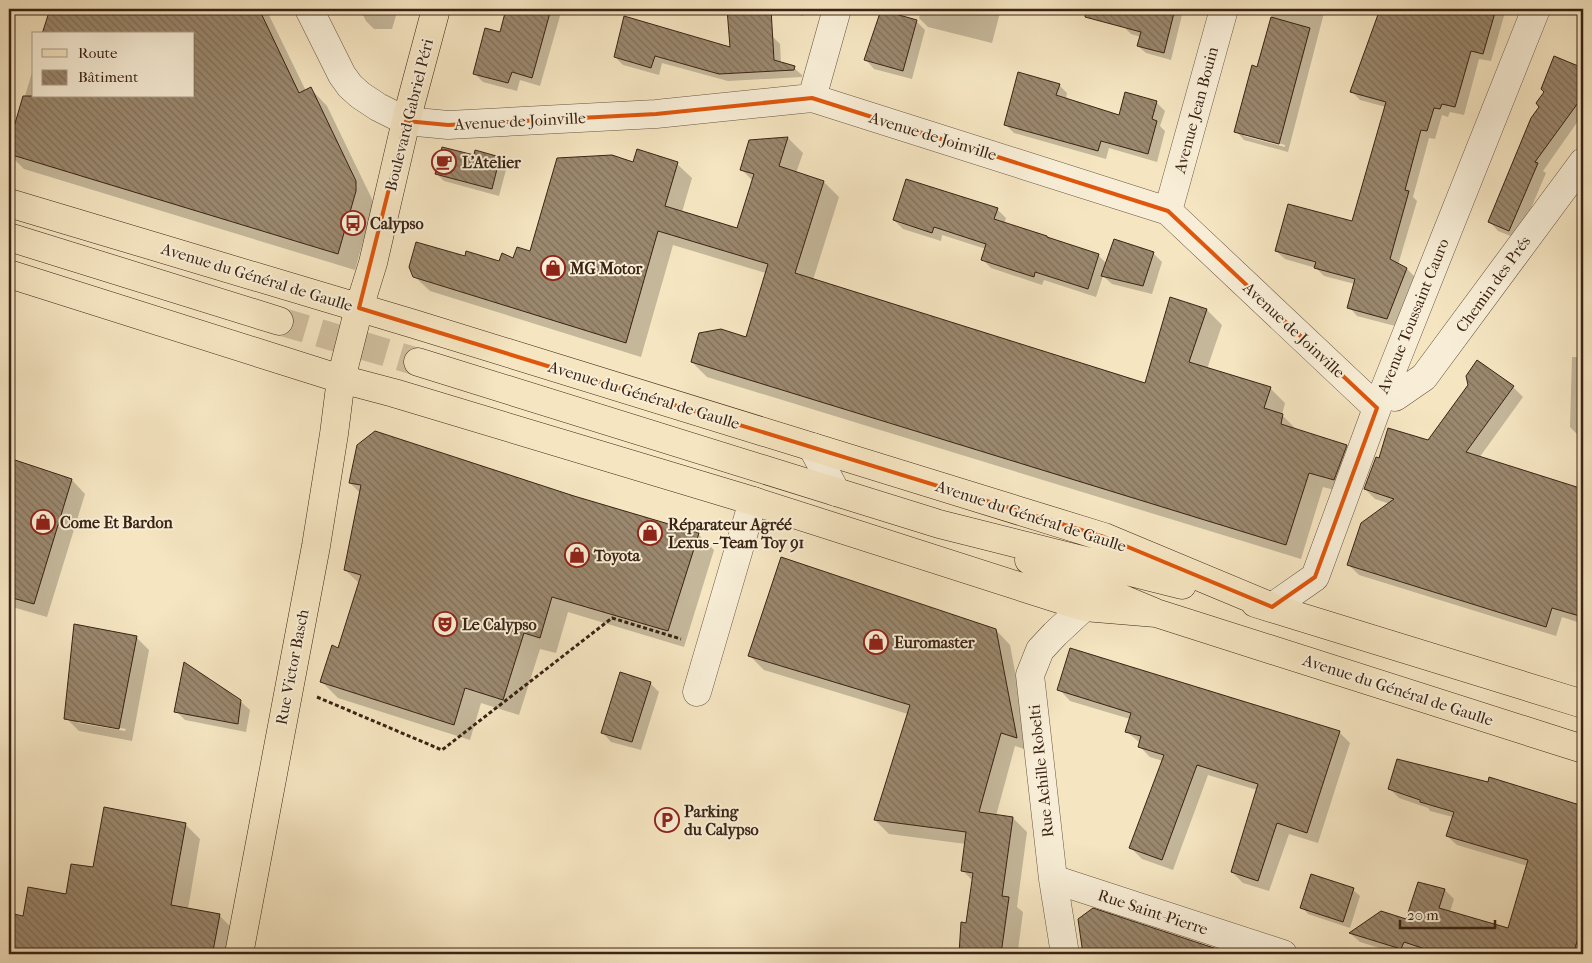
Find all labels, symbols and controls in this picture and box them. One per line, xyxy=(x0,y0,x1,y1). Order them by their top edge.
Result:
legend xyxy=(32,32,195,98)
street label: Boulevard Gabriel Péri xyxy=(381,37,437,193)
text: Route xyxy=(78,44,118,62)
street label: Avenue Jean Bouin xyxy=(1170,44,1222,176)
text: Bâtiment xyxy=(78,68,139,86)
street label: Avenue de Joinville xyxy=(866,107,999,164)
street label: Avenue de Joinville xyxy=(453,108,586,134)
cafe icon: L'Atelier xyxy=(431,149,457,175)
place label: L'Atelier xyxy=(462,153,522,172)
bus stop icon: Calypso xyxy=(340,210,366,236)
place label: Calypso xyxy=(370,214,424,234)
street label: Chemin des Prés xyxy=(1452,232,1534,336)
street label: Avenue Toussaint Cauro xyxy=(1373,236,1453,397)
street label: Avenue du Général de Gaulle xyxy=(158,239,355,315)
shop icon: MG Motor xyxy=(540,255,566,281)
place label: MG Motor xyxy=(569,259,643,278)
street label: Avenue de Joinville xyxy=(1239,277,1349,382)
street label: Avenue du Général de Gaulle xyxy=(545,357,742,433)
street label: Avenue du Général de Gaulle xyxy=(932,476,1129,556)
shop icon: Come Et Bardon xyxy=(30,509,56,535)
place label: Come Et Bardon xyxy=(60,513,173,532)
place label: Réparateur Agréé Lexus - Team Toy 91 xyxy=(668,515,805,553)
shop icon: Réparateur Agréé Lexus - Team Toy 91 xyxy=(637,520,663,546)
shop icon: Toyota xyxy=(564,542,590,568)
place label: Toyota xyxy=(593,546,641,566)
street label: Rue Victor Basch xyxy=(271,608,313,726)
theatre icon: Le Calypso xyxy=(432,611,458,637)
place label: Le Calypso xyxy=(462,615,537,635)
shop icon: Euromaster xyxy=(863,629,889,655)
place label: Euromaster xyxy=(894,633,976,652)
street label: Avenue du Général de Gaulle xyxy=(1299,650,1496,730)
street label: Rue Achille Robelti xyxy=(1025,703,1057,838)
place label: Parking du Calypso xyxy=(684,802,759,840)
parking icon: Parking du Calypso xyxy=(654,807,680,833)
street label: Rue Saint-Pierre xyxy=(1096,885,1211,939)
scale bar xyxy=(1400,898,1494,930)
text: 20 m xyxy=(1407,906,1439,924)

